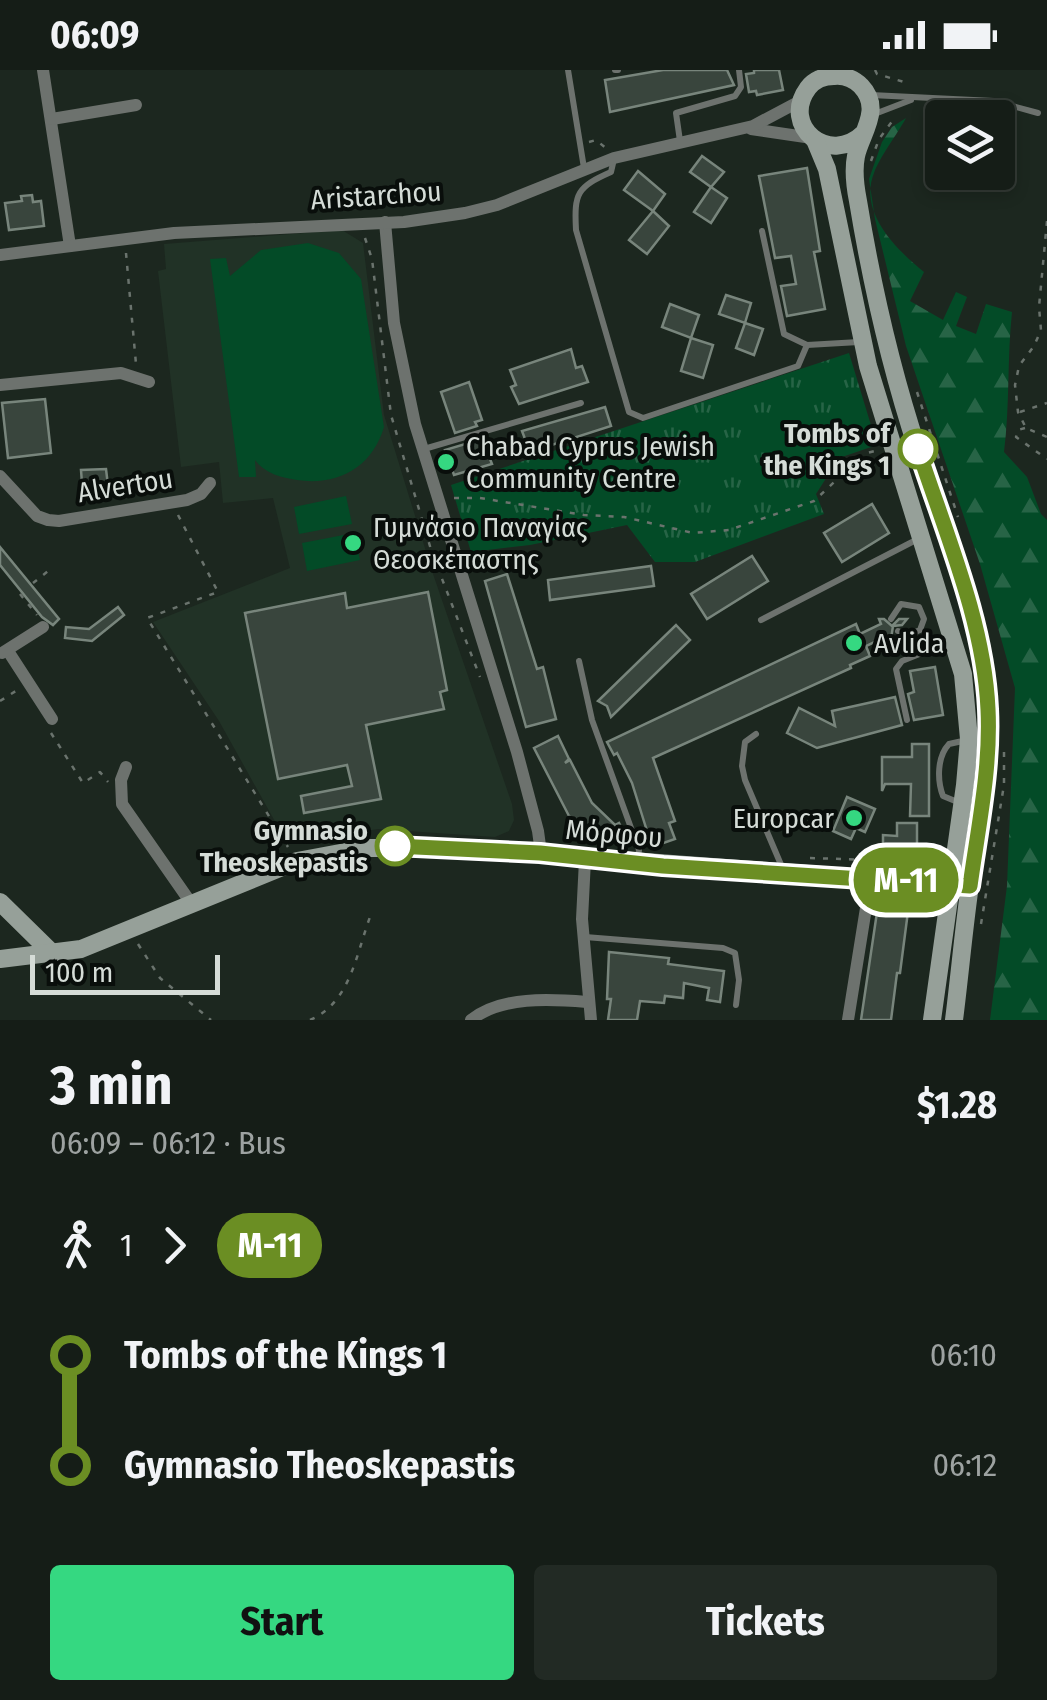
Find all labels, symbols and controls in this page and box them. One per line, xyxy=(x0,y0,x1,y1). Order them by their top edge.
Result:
text: 06:09 xyxy=(50,12,139,58)
map controls xyxy=(925,100,1015,190)
button: layers xyxy=(925,100,1015,190)
street label: Aristarchou xyxy=(309,174,443,217)
place label: Tombs of the Kings 1 xyxy=(764,417,893,482)
place label: Chabad Cyprus Jewish Community Centre xyxy=(466,430,715,495)
marker: Tombs of the Kings 1 xyxy=(899,430,937,468)
marker: Chabad Cyprus Jewish Community Centre xyxy=(435,451,457,473)
street label: Alvertou xyxy=(75,462,175,509)
place label: Γυμνάσιο Παναγίας Θεοσκέπαστης xyxy=(373,511,588,576)
marker: Γυμνάσιο Παναγίας Θεοσκέπαστης xyxy=(342,532,364,554)
place label: Avlida xyxy=(874,627,944,660)
marker: Avlida xyxy=(843,632,865,654)
place label: Europcar xyxy=(733,802,834,835)
marker: Europcar xyxy=(843,807,865,829)
street label: Μόρφου xyxy=(564,813,664,854)
place label: Gymnasio Theoskepastis xyxy=(200,814,368,879)
marker: Gymnasio Theoskepastis xyxy=(376,827,414,865)
line badge: M-11 xyxy=(836,848,976,912)
text: M-11 xyxy=(874,859,938,901)
scale bar xyxy=(30,950,220,994)
text: 100 m xyxy=(45,956,113,989)
text: 3 min xyxy=(50,1053,173,1119)
text: $1.28 xyxy=(917,1082,997,1128)
text: 06:09 – 06:12 · Bus xyxy=(50,1124,286,1162)
icon: walk xyxy=(50,1218,105,1273)
icon: forward xyxy=(147,1218,202,1273)
text: M-11 xyxy=(237,1224,302,1266)
text: 1 xyxy=(120,1226,132,1264)
text: Tombs of the Kings 1 xyxy=(124,1332,447,1378)
text: 06:10 xyxy=(930,1336,997,1374)
text: Gymnasio Theoskepastis xyxy=(124,1442,515,1488)
text: 06:12 xyxy=(932,1446,997,1484)
button: Start xyxy=(50,1565,514,1680)
button: Tickets xyxy=(534,1565,997,1680)

